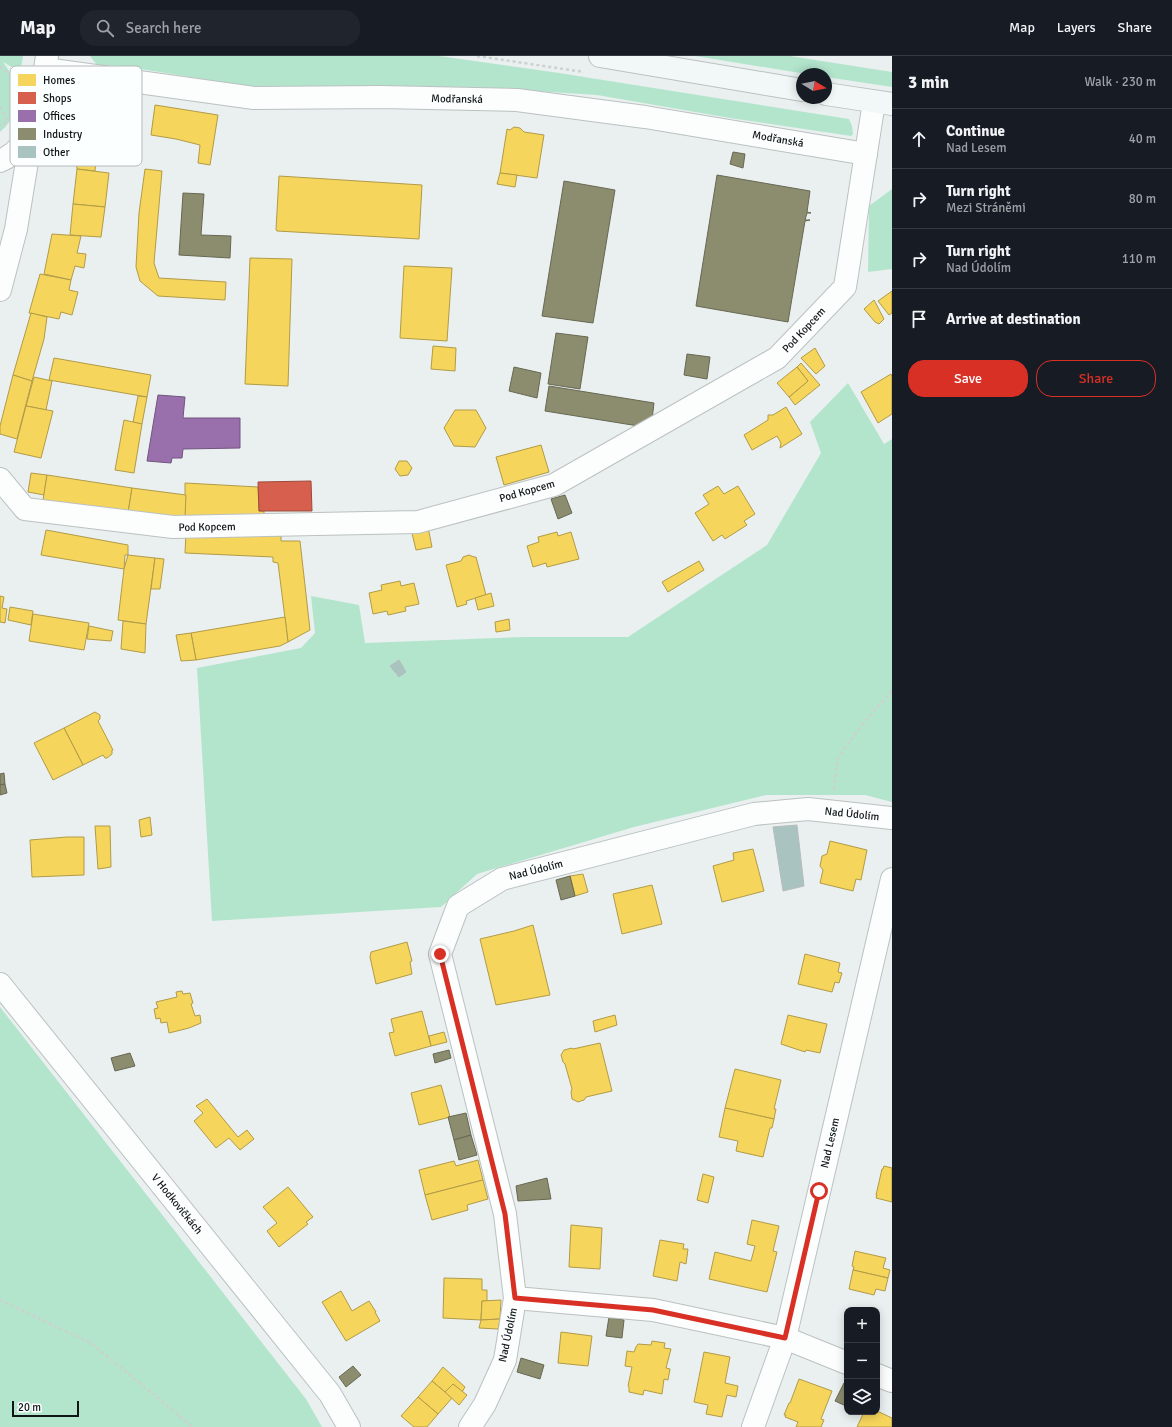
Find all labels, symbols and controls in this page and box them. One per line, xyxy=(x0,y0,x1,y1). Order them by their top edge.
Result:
search box xyxy=(80,10,360,46)
text: Map xyxy=(20,16,56,40)
icon: search xyxy=(94,17,116,39)
text: Search here xyxy=(126,19,201,37)
text: Map xyxy=(1009,19,1035,36)
text: Layers xyxy=(1057,19,1096,36)
text: Share xyxy=(1118,19,1152,36)
legend xyxy=(10,66,142,166)
north arrow xyxy=(796,68,832,104)
text: 3 min xyxy=(908,72,949,93)
text: Homes xyxy=(43,74,75,87)
text: Walk · 230 m xyxy=(1085,74,1156,90)
text: Shops xyxy=(43,92,72,105)
street label: Modřanská xyxy=(431,92,483,106)
text: Offices xyxy=(43,110,76,123)
text: Continue xyxy=(946,122,1005,140)
text: Industry xyxy=(43,128,83,141)
street label: Modřanská xyxy=(751,128,805,150)
icon: ahead xyxy=(908,128,930,150)
text: 40 m xyxy=(1129,131,1156,147)
text: Nad Lesem xyxy=(946,140,1007,156)
text: Other xyxy=(43,146,70,159)
text: Turn right xyxy=(946,182,1011,200)
icon: right xyxy=(908,188,930,210)
text: 80 m xyxy=(1129,191,1156,207)
text: Mezi Stráněmi xyxy=(946,200,1026,216)
text: Turn right xyxy=(946,242,1011,260)
icon: right xyxy=(908,248,930,270)
text: 110 m xyxy=(1122,251,1156,267)
text: Nad Údolím xyxy=(946,260,1011,276)
street label: Pod Kopcem xyxy=(780,304,828,355)
icon: arrive xyxy=(908,308,930,330)
text: Arrive at destination xyxy=(946,310,1081,328)
button: Save xyxy=(908,360,1028,397)
button: Share xyxy=(1036,360,1156,397)
street label: Pod Kopcem xyxy=(498,477,557,505)
street label: Pod Kopcem xyxy=(178,520,236,534)
street label: Nad Údolím xyxy=(824,804,880,823)
street label: Nad Údolím xyxy=(507,856,565,883)
route end xyxy=(431,945,449,963)
street label: Nad Lesem xyxy=(818,1116,842,1169)
street label: V Hodkovičkách xyxy=(149,1171,205,1237)
route start xyxy=(810,1182,828,1200)
street label: Nad Údolím xyxy=(495,1306,520,1363)
map controls xyxy=(844,1307,880,1415)
button: + xyxy=(844,1307,880,1343)
button: − xyxy=(844,1343,880,1379)
button: layers xyxy=(844,1379,880,1415)
scale bar xyxy=(12,1399,79,1418)
text: 20 m xyxy=(18,1401,41,1414)

